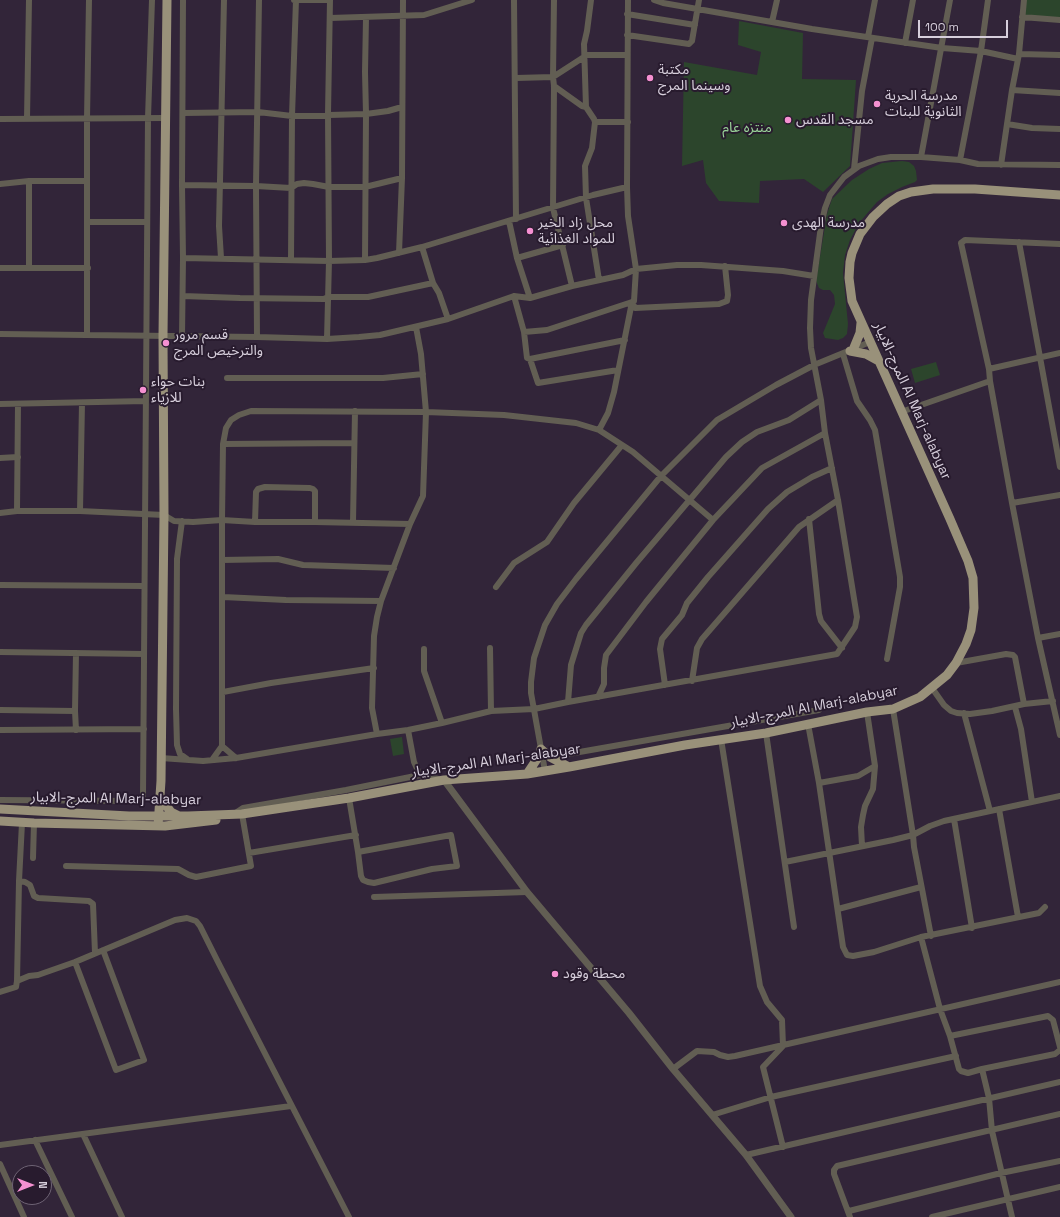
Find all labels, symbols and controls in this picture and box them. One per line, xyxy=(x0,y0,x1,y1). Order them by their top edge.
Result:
scale bar xyxy=(920,12,1010,38)
text: 100 m xyxy=(925,19,959,35)
place label: مكتبة وسينما المرج xyxy=(658,62,731,94)
marker: مكتبة وسينما المرج xyxy=(645,73,655,83)
place label: مدرسة الحرية الثانوية للبنات xyxy=(885,88,962,120)
marker: مدرسة الحرية الثانوية للبنات xyxy=(872,99,882,109)
place label: مسجد القدس xyxy=(796,112,873,128)
marker: مسجد القدس xyxy=(783,115,793,125)
park label: منتزه عام xyxy=(722,120,772,136)
place label: محل زاد الخير للمواد الغذائية xyxy=(538,215,615,248)
place label: مدرسة الهدى xyxy=(792,215,865,231)
marker: مدرسة الهدى xyxy=(779,218,789,228)
marker: محل زاد الخير للمواد الغذائية xyxy=(525,226,535,236)
street label: المرج-الابيار Al Marj-alabyar xyxy=(870,320,954,482)
place label: قسم مرور والترخيص المرج xyxy=(174,327,263,360)
marker: قسم مرور والترخيص المرج xyxy=(161,338,171,348)
place label: بنات حواء للازياء xyxy=(151,374,205,406)
marker: بنات حواء للازياء xyxy=(138,385,148,395)
street label: المرج-الابيار Al Marj-alabyar xyxy=(729,682,899,732)
street label: المرج-الابيار Al Marj-alabyar xyxy=(410,741,582,781)
street label: المرج-الابيار Al Marj-alabyar xyxy=(30,789,202,809)
place label: محطة وقود xyxy=(563,966,625,982)
marker: محطة وقود xyxy=(550,969,560,979)
north arrow xyxy=(12,1165,52,1205)
text: N xyxy=(36,1181,50,1189)

